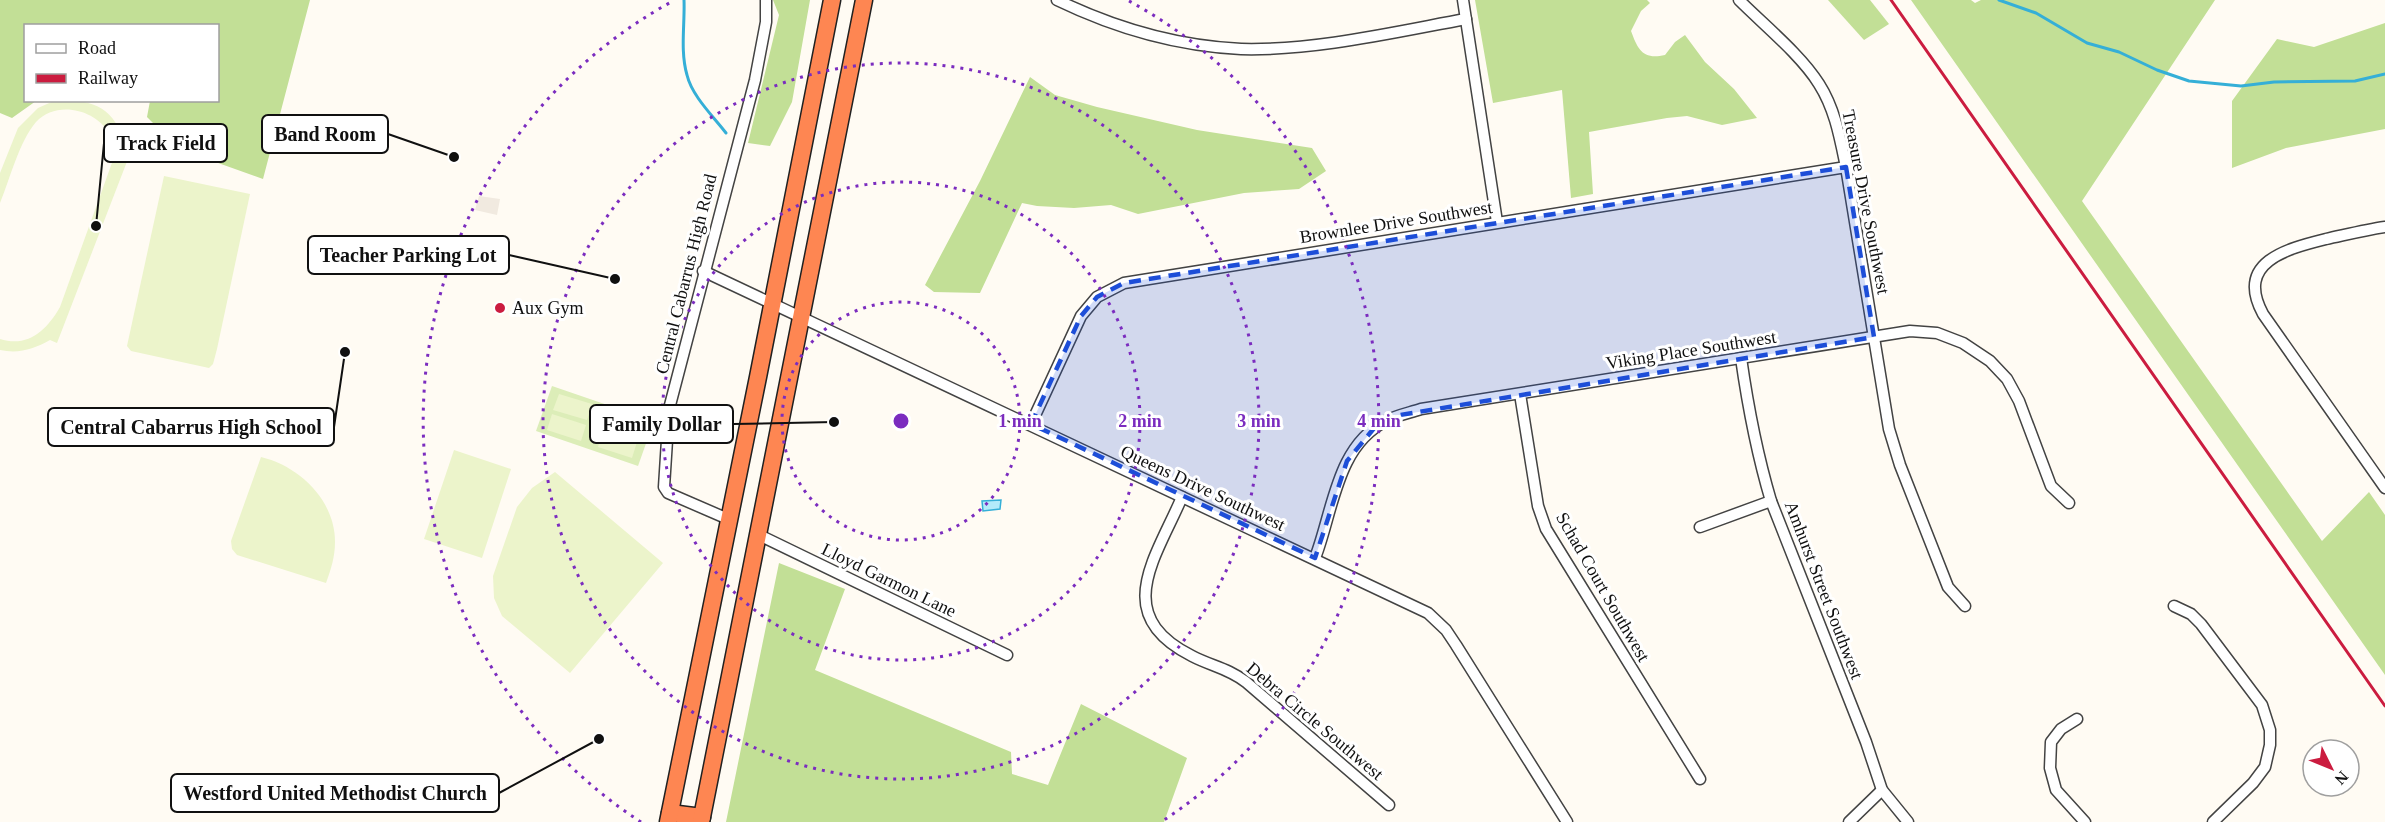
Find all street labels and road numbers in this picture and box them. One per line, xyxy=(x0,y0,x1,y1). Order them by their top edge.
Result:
street label: Treasure Drive Southwest xyxy=(1838,108,1894,296)
street label: Central Cabarrus High Road xyxy=(651,172,721,376)
street label: Brownlee Drive Southwest xyxy=(1298,197,1494,247)
street label: Viking Place Southwest xyxy=(1605,327,1777,373)
street label: Queens Drive Southwest xyxy=(1118,441,1288,535)
street label: Amhurst Street Southwest xyxy=(1781,498,1867,682)
street label: Schad Court Southwest xyxy=(1552,509,1654,665)
street label: Lloyd Garmon Lane xyxy=(819,539,959,621)
street label: Debra Circle Southwest xyxy=(1243,658,1387,784)

